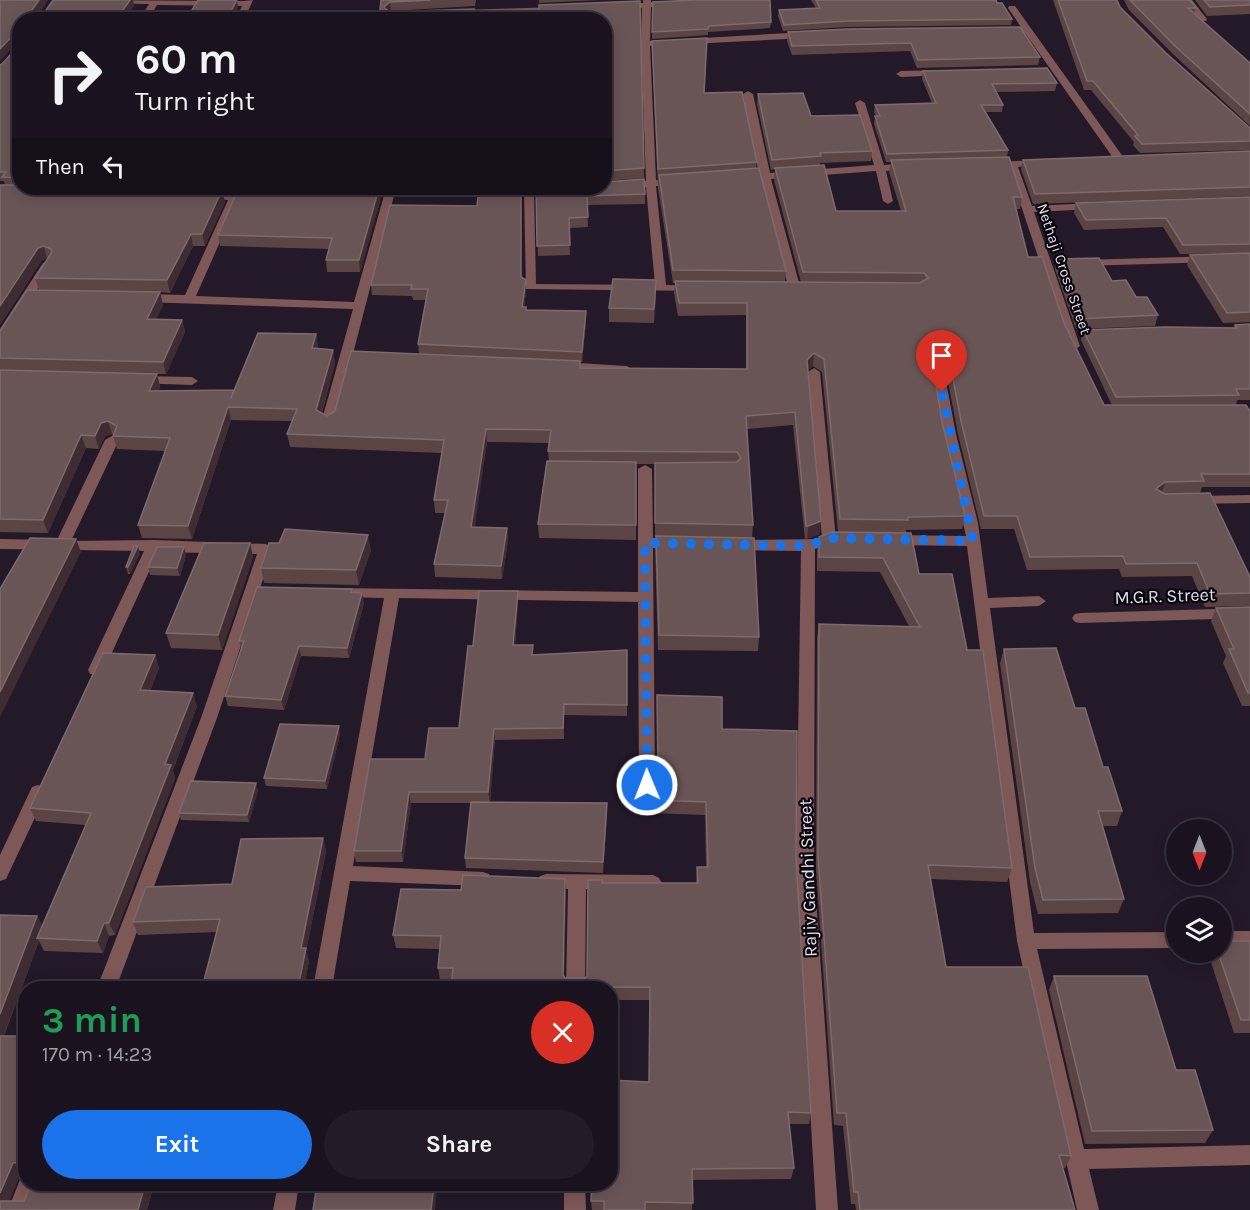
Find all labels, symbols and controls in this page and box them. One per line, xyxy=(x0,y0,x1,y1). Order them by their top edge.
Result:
text: 60 m xyxy=(135,34,238,84)
icon: right xyxy=(36,36,114,114)
text: Turn right xyxy=(135,85,255,117)
icon: left xyxy=(97,150,130,183)
text: Then xyxy=(36,154,85,180)
street label: Nethaji Cross Street xyxy=(1033,201,1095,337)
pin xyxy=(916,330,967,392)
icon: arrive xyxy=(925,339,958,372)
street label: M.G.R. Street xyxy=(1114,583,1216,609)
position arrow xyxy=(615,753,679,817)
street label: Rajiv Gandhi Street xyxy=(794,798,822,957)
north arrow xyxy=(1166,819,1232,885)
map controls xyxy=(1166,819,1232,963)
button: layers xyxy=(1166,897,1232,963)
text: 3 min xyxy=(42,999,142,1041)
button: close xyxy=(531,1001,594,1064)
text: 170 m · 14:23 xyxy=(42,1043,152,1066)
button: Exit xyxy=(42,1110,312,1179)
button: Share xyxy=(324,1110,594,1179)

